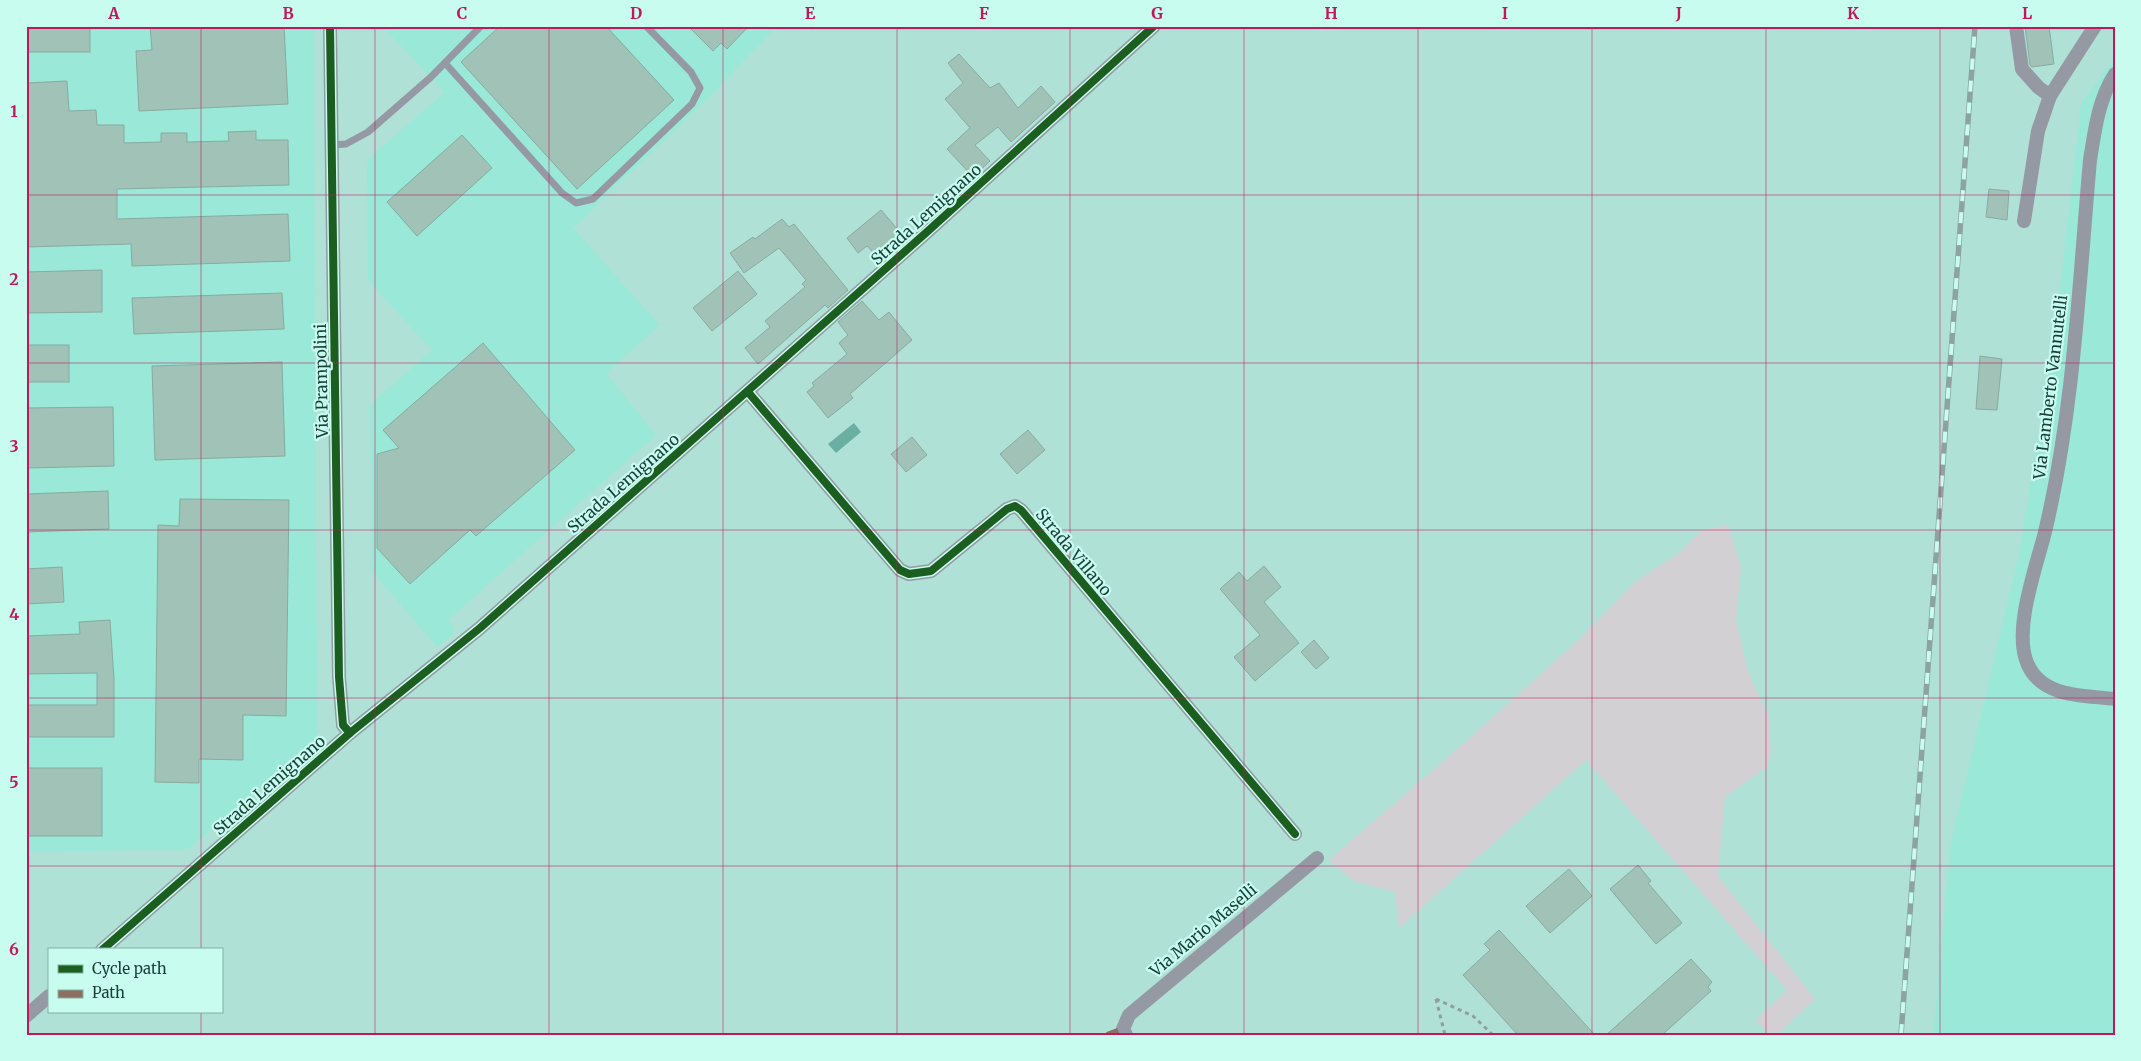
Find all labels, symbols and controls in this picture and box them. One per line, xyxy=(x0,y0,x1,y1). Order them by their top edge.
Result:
text: A xyxy=(107,3,120,23)
text: B xyxy=(282,3,294,23)
text: C xyxy=(457,3,467,23)
text: D xyxy=(630,3,642,23)
text: E xyxy=(805,3,816,23)
text: F xyxy=(979,3,989,23)
text: G xyxy=(1151,3,1163,23)
text: H xyxy=(1324,3,1338,23)
text: I xyxy=(1502,3,1508,23)
text: J xyxy=(1675,3,1682,23)
text: K xyxy=(1847,3,1859,23)
text: L xyxy=(2022,3,2032,23)
text: 1 xyxy=(10,101,18,121)
street label: Strada Lemignano xyxy=(867,159,985,269)
text: 2 xyxy=(9,269,19,289)
street label: Via Lamberto Vannutelli xyxy=(2029,294,2071,481)
street label: Via Prampolini xyxy=(310,323,332,440)
street label: Strada Lemignano xyxy=(563,429,683,537)
text: 3 xyxy=(9,436,19,456)
street label: Strada Villano xyxy=(1032,504,1116,600)
text: 4 xyxy=(9,604,19,624)
street label: Strada Lemignano xyxy=(209,731,329,839)
text: 5 xyxy=(9,772,19,792)
street label: Via Mario Maselli xyxy=(1145,879,1261,981)
text: 6 xyxy=(9,939,19,959)
legend xyxy=(48,948,222,1014)
text: Cycle path xyxy=(92,959,167,978)
text: Path xyxy=(92,983,125,1002)

